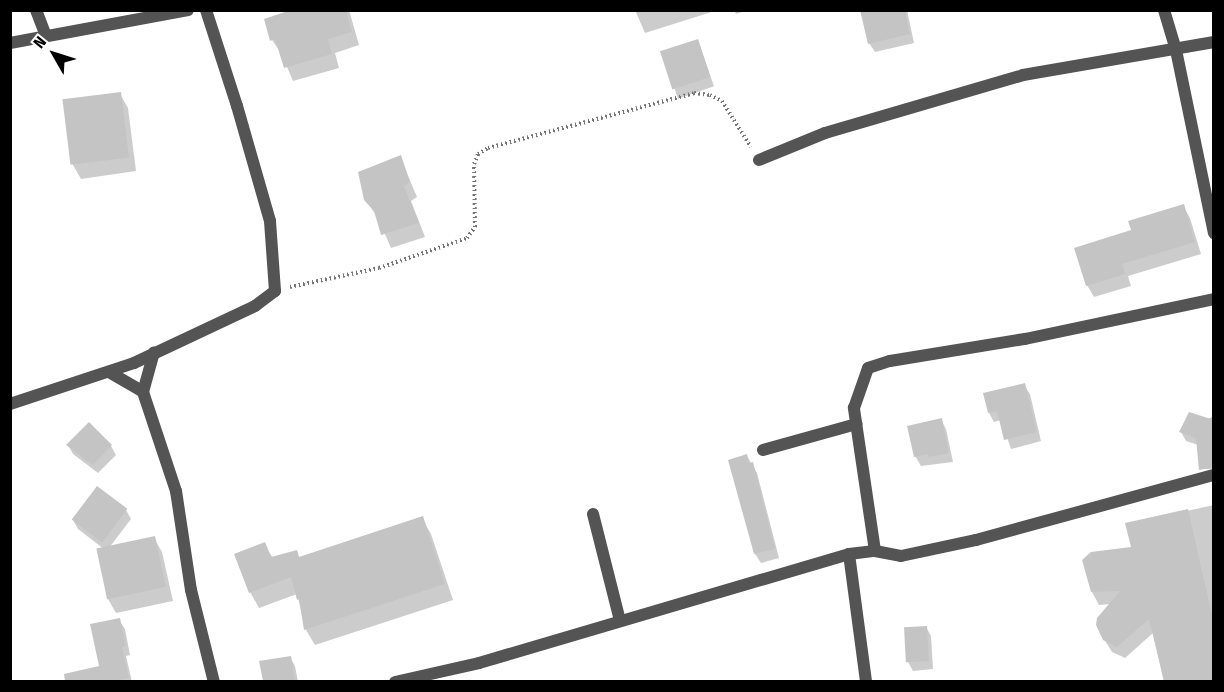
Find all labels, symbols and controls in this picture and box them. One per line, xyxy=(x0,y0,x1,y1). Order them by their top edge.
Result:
north arrow xyxy=(24,24,84,84)
text: N xyxy=(29,33,50,52)

